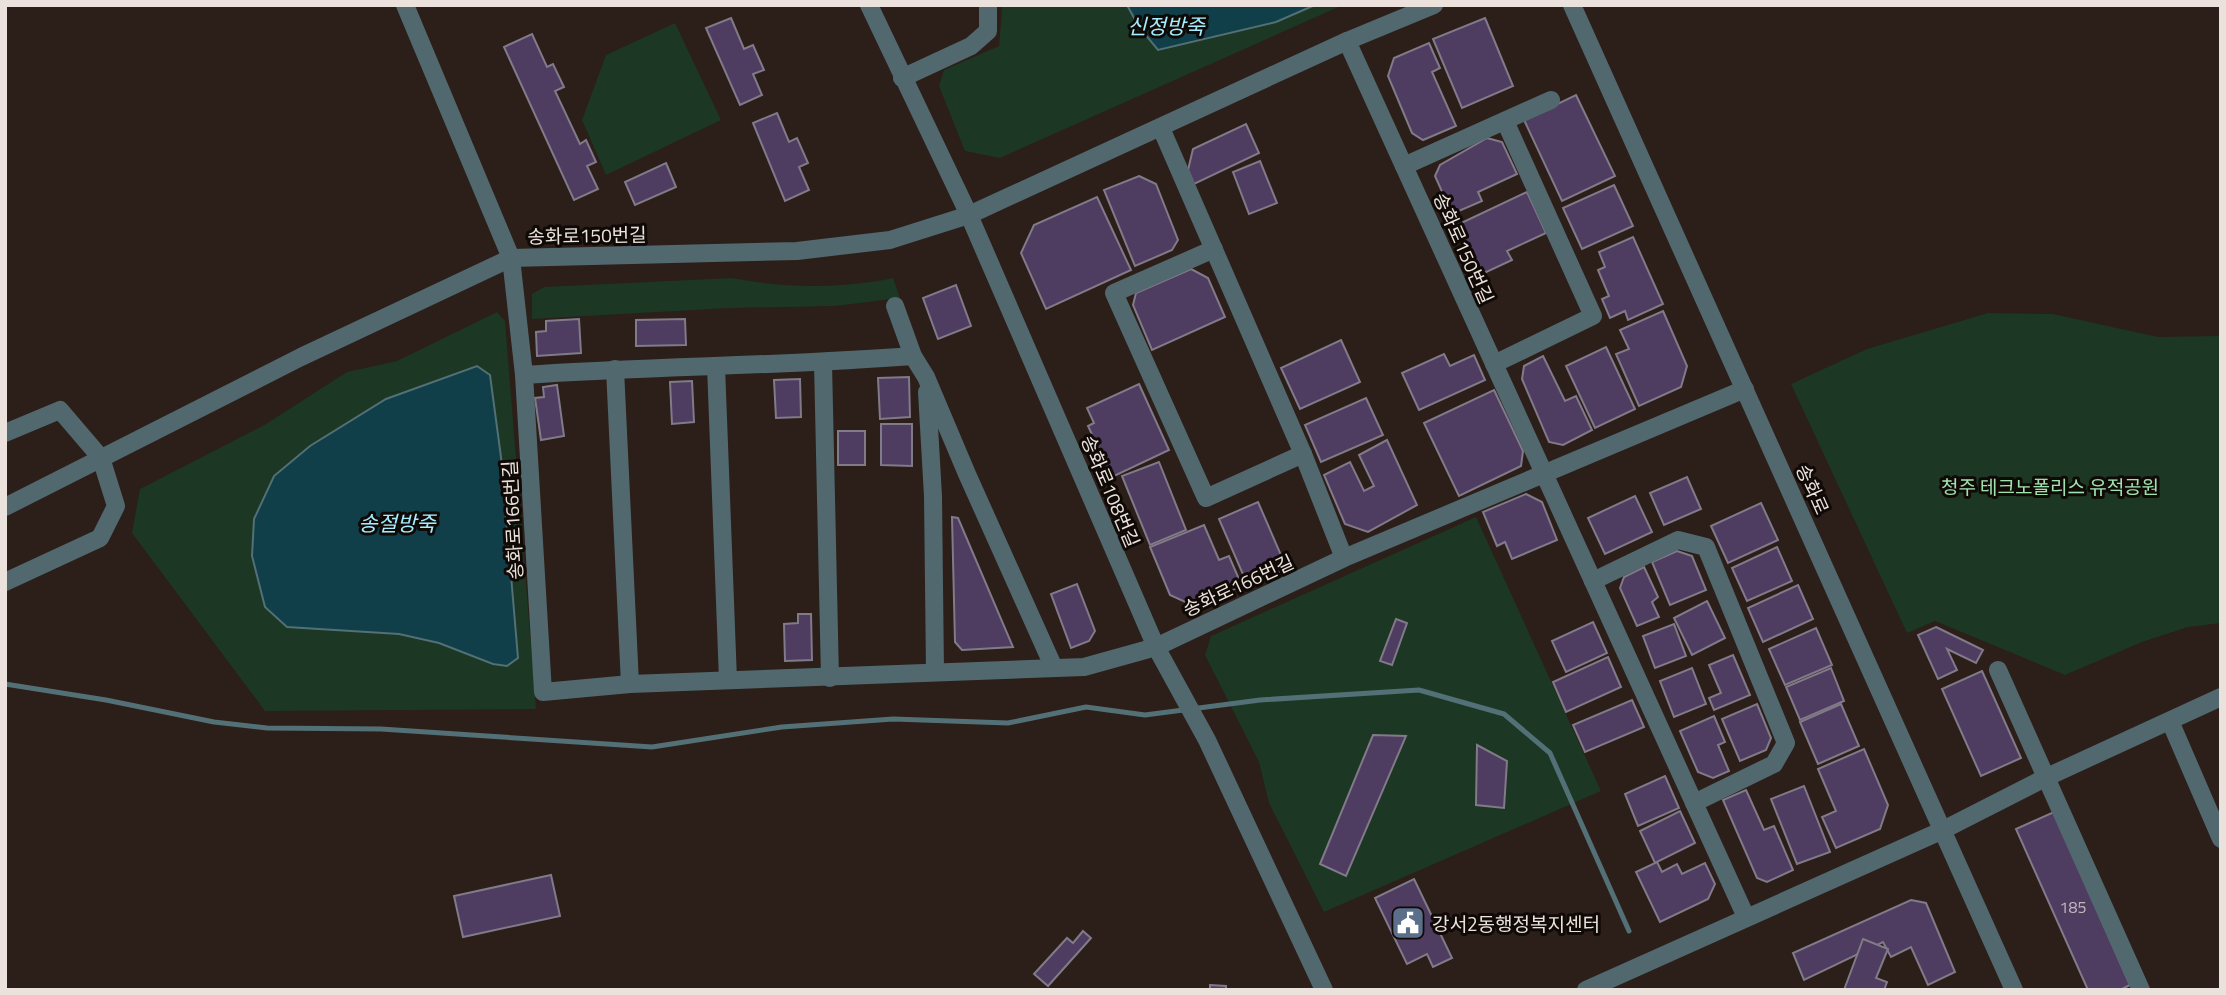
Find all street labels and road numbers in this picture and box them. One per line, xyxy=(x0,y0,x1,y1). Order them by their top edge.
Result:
street label: 송화로150번길 xyxy=(1426,188,1502,308)
street label: 송화로150번길 xyxy=(527,219,647,251)
street label: 송화로108번길 xyxy=(1074,430,1148,552)
street label: 송화로 xyxy=(1789,459,1837,519)
street label: 송화로166번길 xyxy=(494,460,530,580)
street label: 송화로166번길 xyxy=(1178,547,1298,623)

